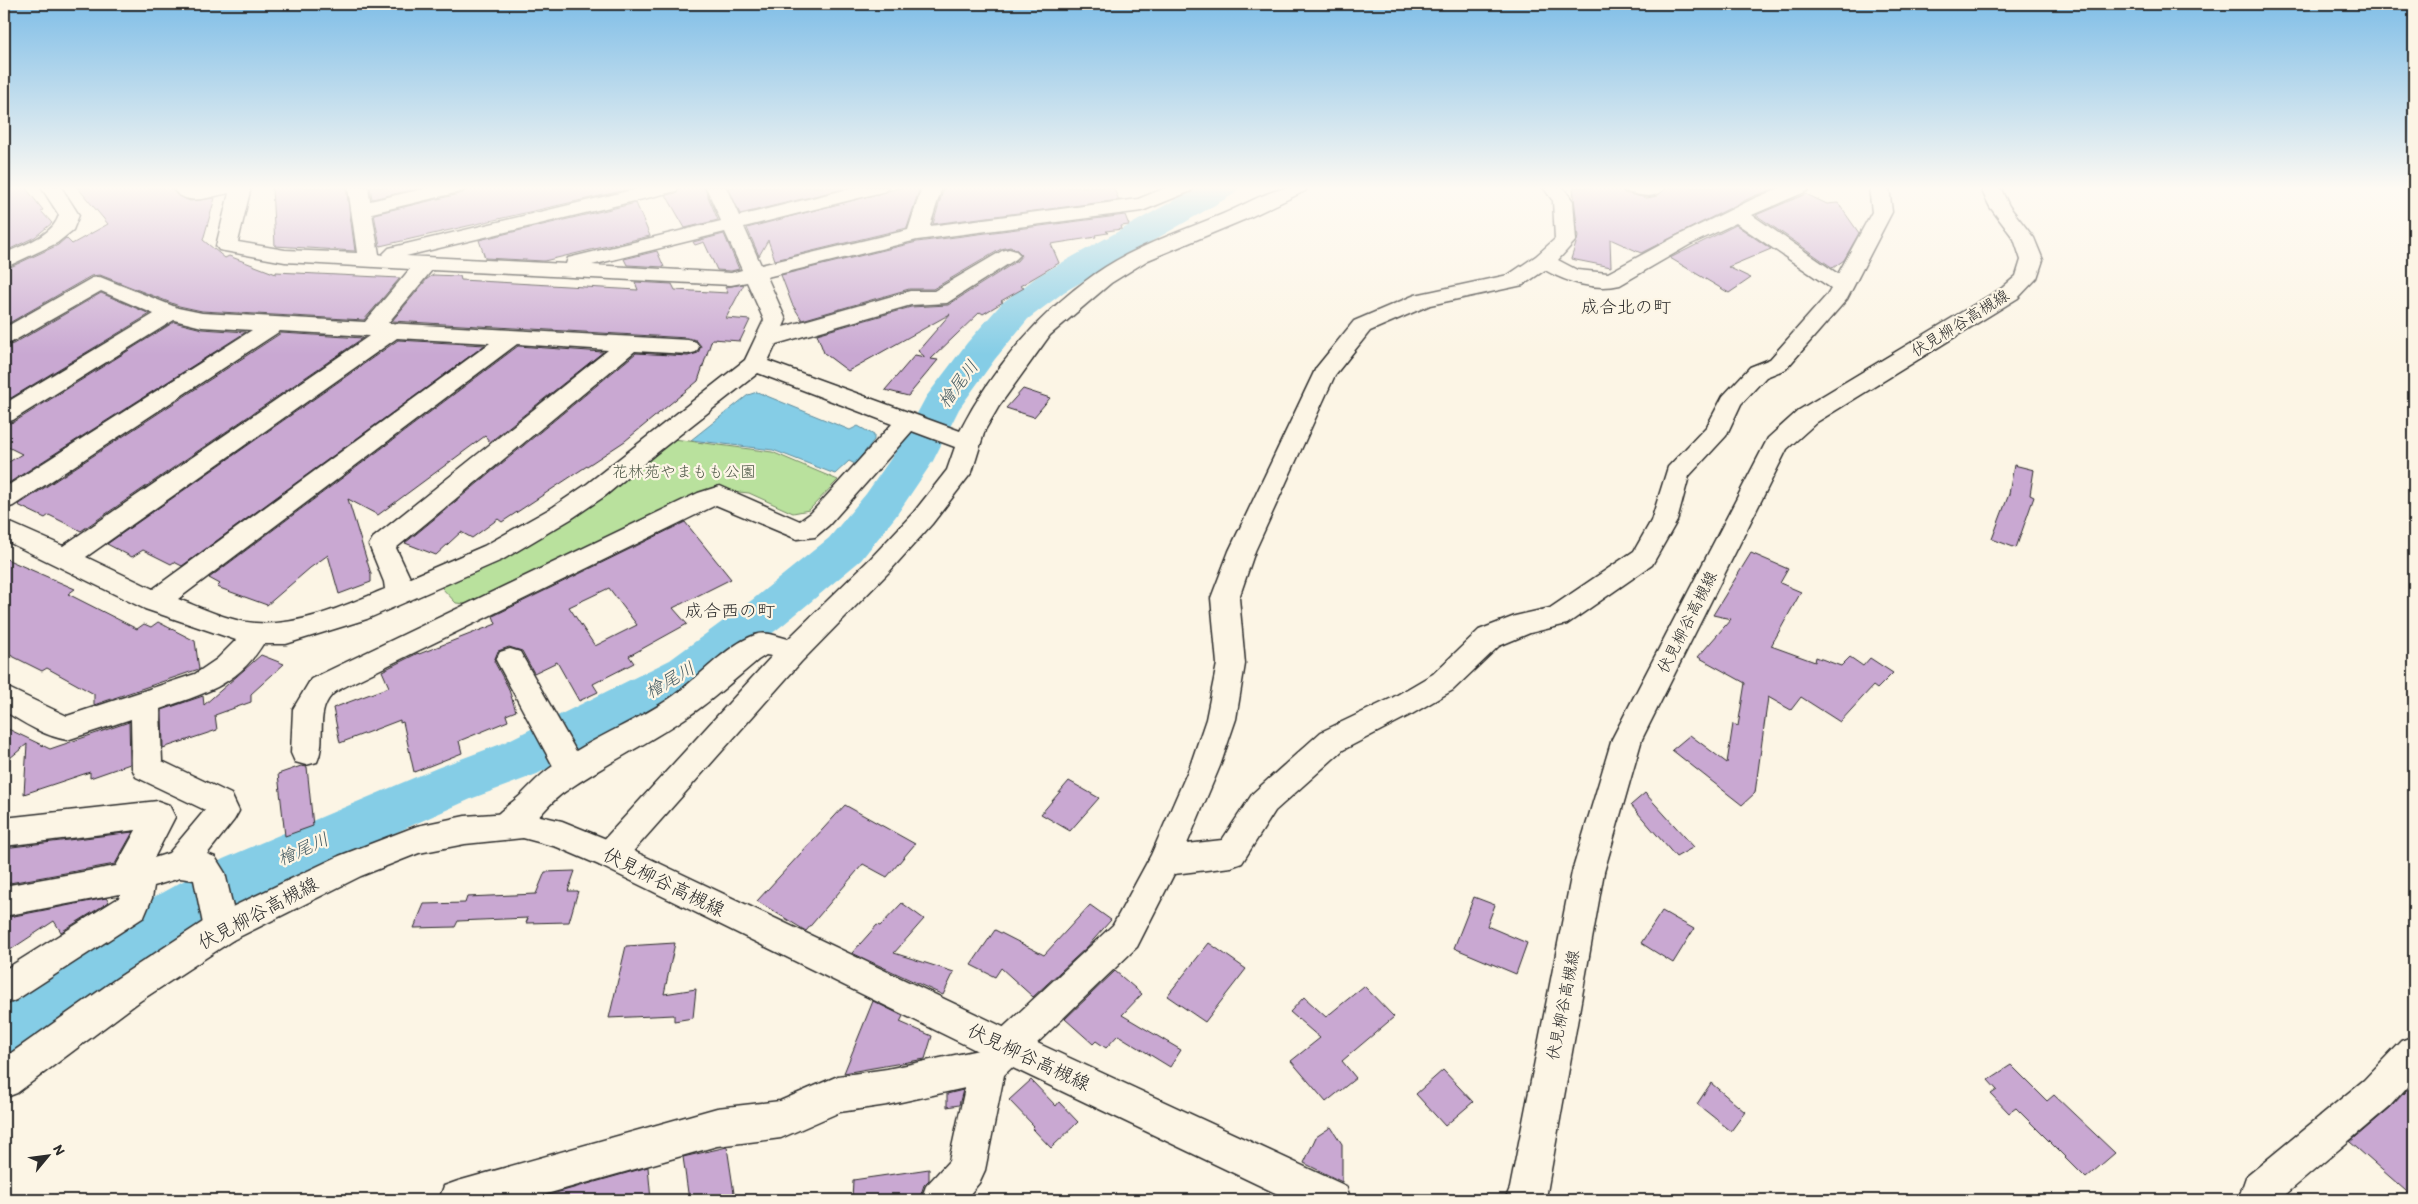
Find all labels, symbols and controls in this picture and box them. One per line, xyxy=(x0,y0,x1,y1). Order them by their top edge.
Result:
street label: 伏見柳谷高槻線 xyxy=(1907,285,2013,361)
district label: 成合北の町 xyxy=(1581,296,1671,318)
water label: 檜尾川 xyxy=(933,356,983,412)
park label: 花林苑やまもも公園 xyxy=(612,462,756,481)
street label: 伏見柳谷高槻線 xyxy=(1653,568,1721,676)
district label: 成合西の町 xyxy=(685,600,775,622)
water label: 檜尾川 xyxy=(641,657,699,703)
water label: 檜尾川 xyxy=(274,828,332,870)
street label: 伏見柳谷高槻線 xyxy=(599,843,729,921)
street label: 伏見柳谷高槻線 xyxy=(194,872,322,954)
street label: 伏見柳谷高槻線 xyxy=(1543,948,1583,1062)
street label: 伏見柳谷高槻線 xyxy=(964,1018,1094,1096)
north arrow xyxy=(22,1132,72,1182)
text: N xyxy=(49,1142,69,1158)

